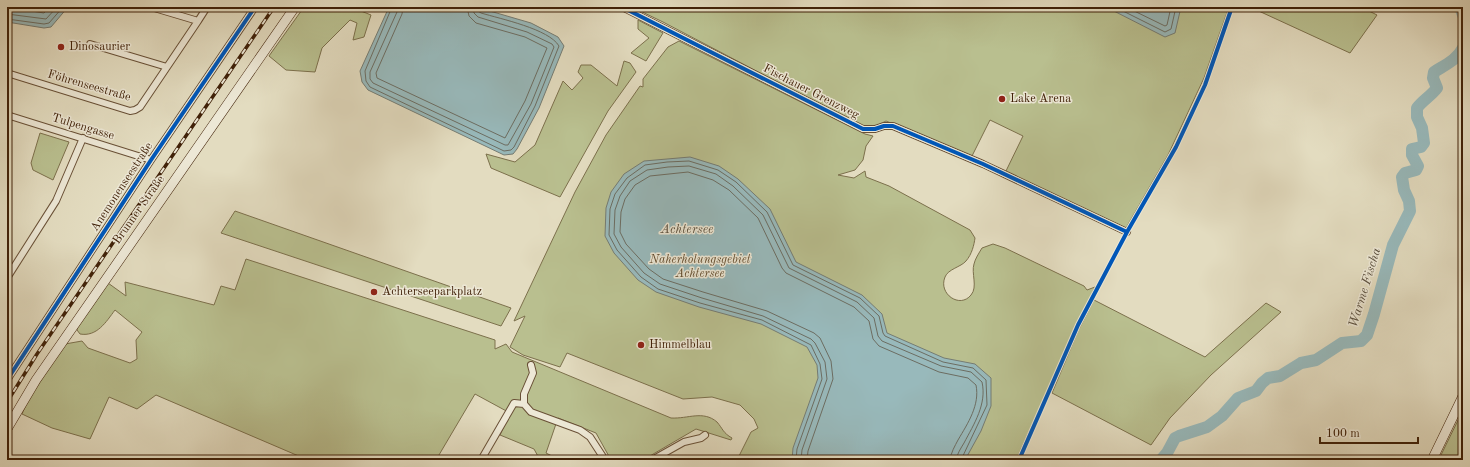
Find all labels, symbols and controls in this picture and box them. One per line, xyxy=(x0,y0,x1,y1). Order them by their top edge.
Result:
place label: Dinosaurier xyxy=(69,41,130,53)
marker: Dinosaurier xyxy=(56,42,66,52)
street label: Fischauer Grenzweg xyxy=(761,63,861,122)
street label: Föhrenseestraße xyxy=(46,68,132,104)
place label: Lake Arena xyxy=(1010,93,1071,105)
marker: Lake Arena xyxy=(997,94,1007,104)
street label: Tulpengasse xyxy=(50,112,116,142)
street label: Anemonenseestraße xyxy=(89,140,155,234)
street label: Brunner Straße xyxy=(111,173,167,246)
water label: Achtersee xyxy=(660,223,713,236)
water label: Warme Fischa xyxy=(1347,247,1383,329)
park label: Naherholungsgebiet Achtersee xyxy=(648,254,751,280)
place label: Achterseeparkplatz xyxy=(382,286,482,298)
marker: Achterseeparkplatz xyxy=(369,287,379,297)
place label: Himmelblau xyxy=(649,339,712,351)
marker: Himmelblau xyxy=(636,340,646,350)
scale bar xyxy=(1320,419,1418,445)
text: 100 m xyxy=(1326,428,1360,440)

